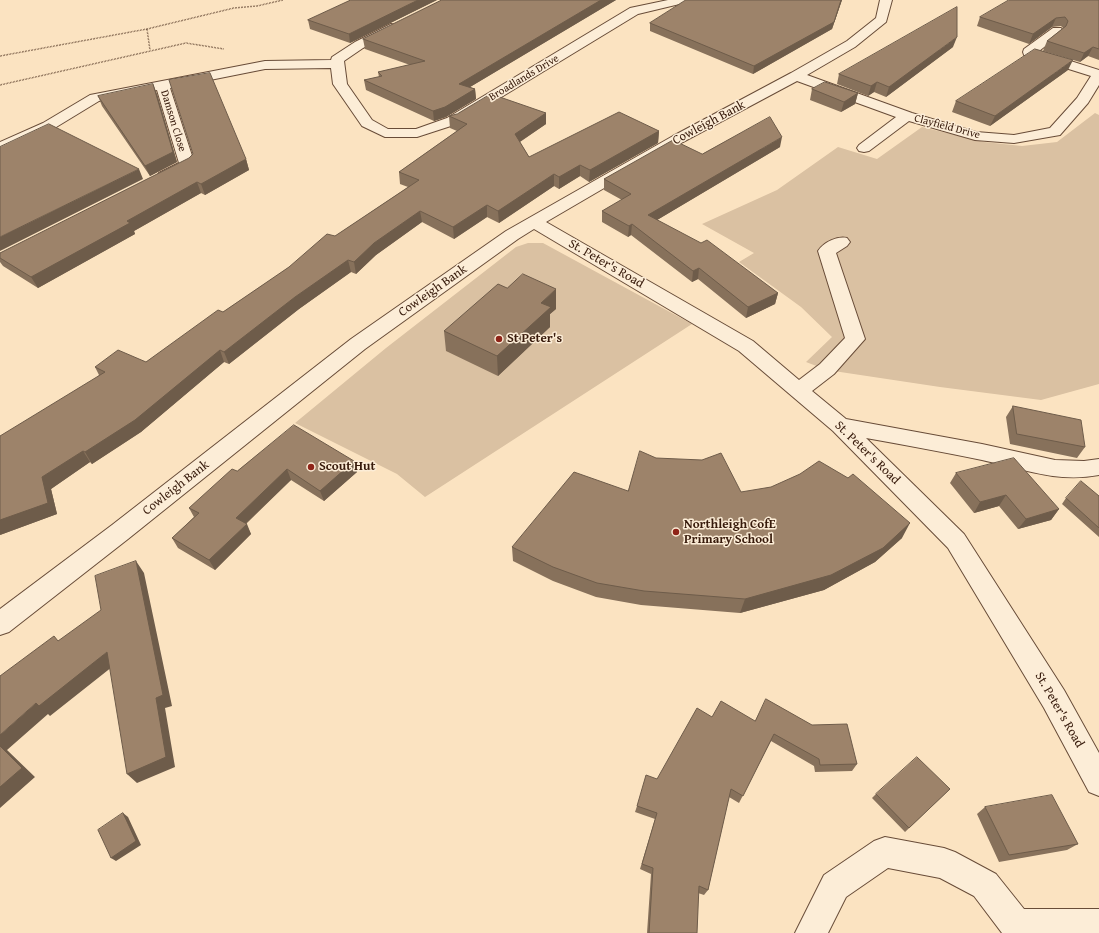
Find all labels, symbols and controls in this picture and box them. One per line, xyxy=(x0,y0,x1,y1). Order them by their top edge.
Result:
street label: Broadlands Drive xyxy=(487,52,561,104)
street label: Damson Close xyxy=(157,89,189,153)
street label: Cowleigh Bank xyxy=(670,97,748,149)
street label: Clayfield Drive xyxy=(913,112,981,142)
street label: St. Peter's Road xyxy=(565,236,647,292)
street label: Cowleigh Bank xyxy=(396,262,470,320)
place label: St Peter's xyxy=(507,331,562,347)
marker: St Peter's xyxy=(494,334,504,344)
street label: St. Peter's Road xyxy=(831,418,903,488)
street label: Cowleigh Bank xyxy=(140,457,212,519)
place label: Scout Hut xyxy=(319,459,375,475)
marker: Scout Hut xyxy=(306,462,316,472)
place label: Northleigh CofE Primary School xyxy=(684,517,776,548)
marker: Northleigh CofE Primary School xyxy=(671,527,681,537)
street label: St. Peter's Road xyxy=(1031,669,1087,751)

